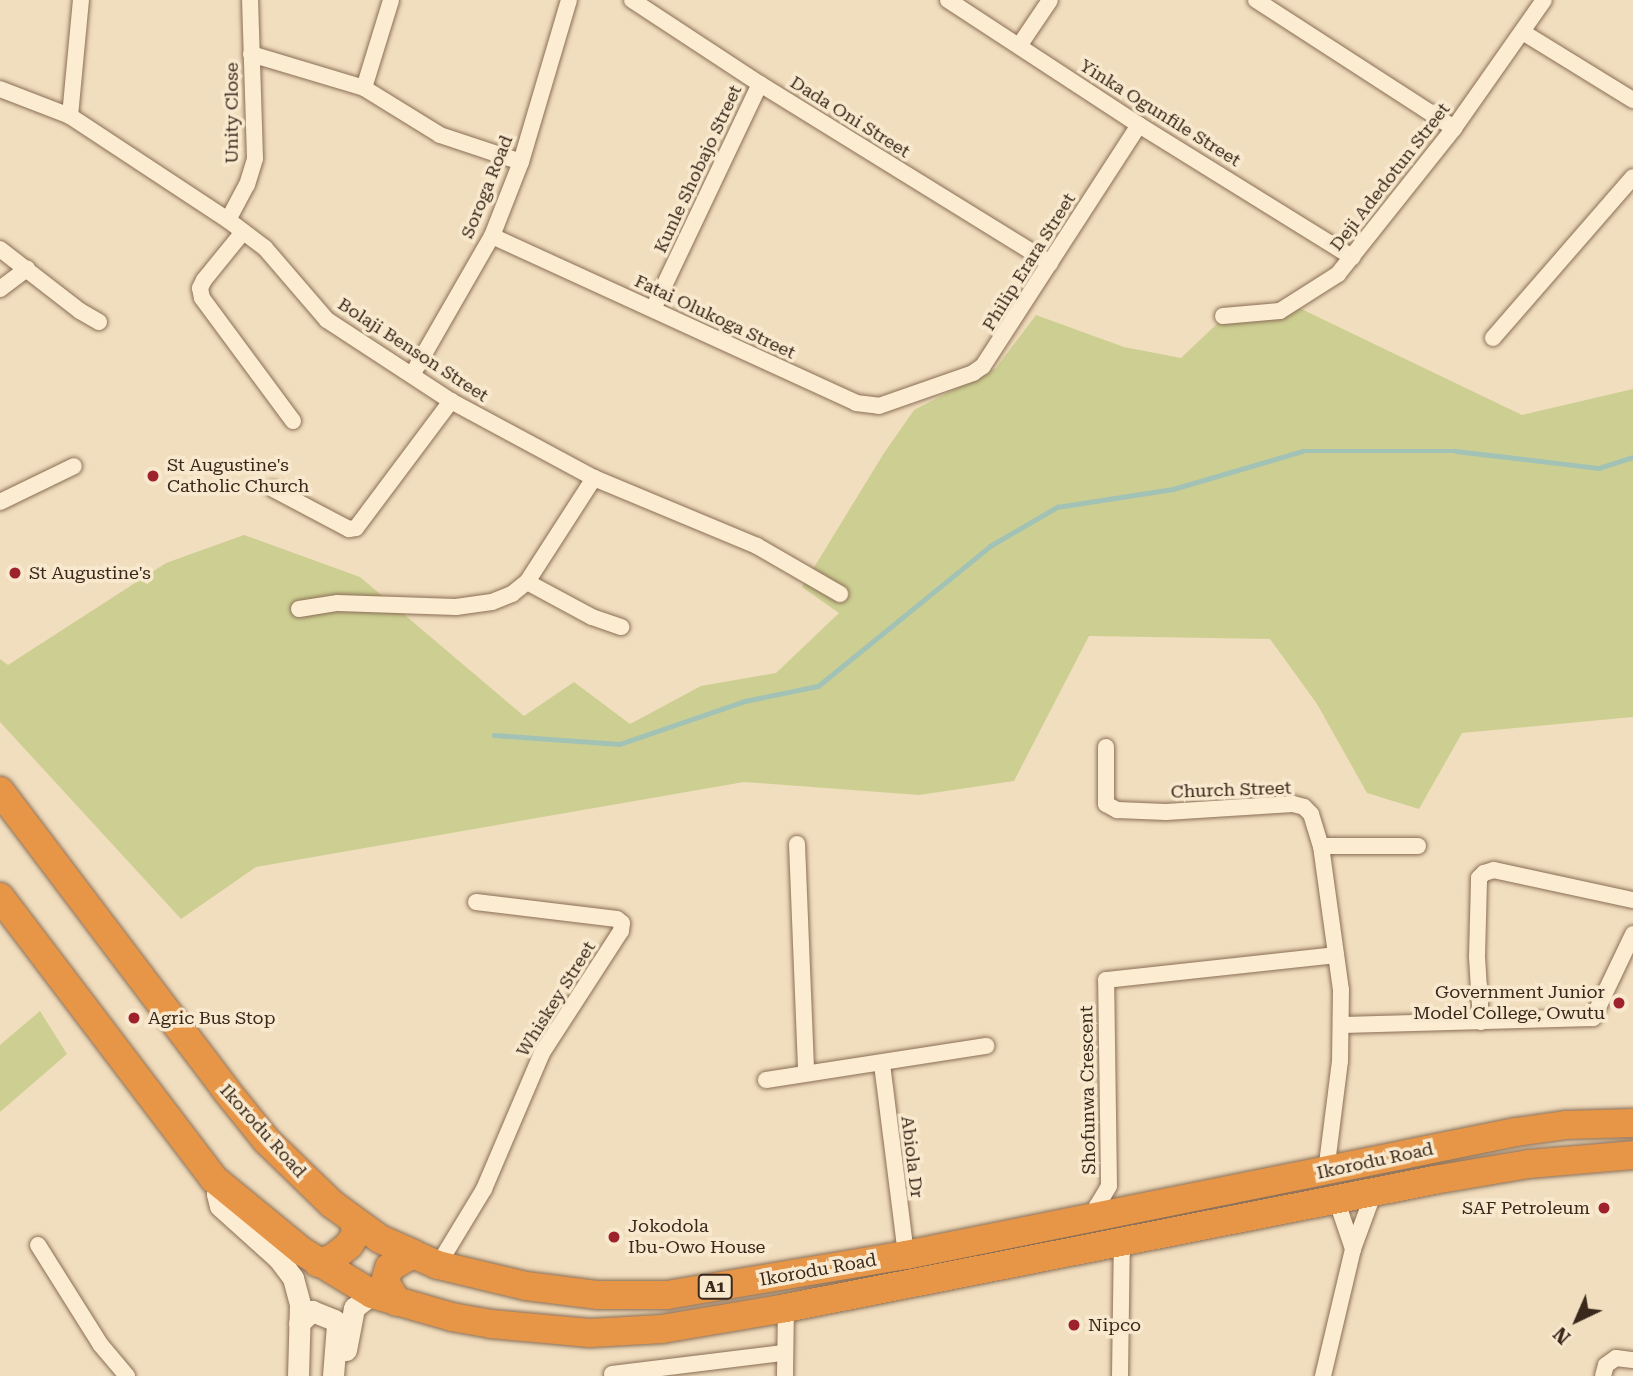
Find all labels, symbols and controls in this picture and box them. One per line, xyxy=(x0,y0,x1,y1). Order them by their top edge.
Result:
street label: Yinka Ogunfile Street xyxy=(1076,55,1244,171)
street label: Unity Close xyxy=(221,62,243,164)
street label: Dada Oni Street xyxy=(786,71,914,163)
street label: Kunle Shobajo Street xyxy=(650,82,746,256)
street label: Deji Adedotun Street xyxy=(1325,99,1455,255)
street label: Soroga Road xyxy=(457,132,517,242)
street label: Philip Erara Street xyxy=(978,189,1080,335)
street label: Fatai Olukoga Street xyxy=(631,270,799,364)
street label: Bolaji Benson Street xyxy=(334,293,492,407)
place label: St Augustine's Catholic Church xyxy=(167,455,309,498)
marker: St Augustine's Catholic Church xyxy=(145,468,161,484)
place label: St Augustine's xyxy=(29,562,151,584)
marker: St Augustine's xyxy=(7,565,23,581)
street label: Church Street xyxy=(1170,777,1292,803)
street label: Whiskey Street xyxy=(512,937,600,1061)
place label: Government Junior Model College, Owutu xyxy=(1413,982,1605,1024)
marker: Government Junior Model College, Owutu xyxy=(1611,995,1627,1011)
street label: Shofunwa Crescent xyxy=(1076,1005,1100,1175)
place label: Agric Bus Stop xyxy=(148,1007,275,1029)
marker: Agric Bus Stop xyxy=(126,1010,142,1026)
street label: Ikorodu Road xyxy=(215,1080,311,1182)
street label: Abiola Dr xyxy=(896,1115,928,1199)
street label: Ikorodu Road xyxy=(1315,1138,1435,1184)
place label: SAF Petroleum xyxy=(1462,1197,1590,1219)
marker: SAF Petroleum xyxy=(1596,1200,1612,1216)
place label: Jokodola Ibu-Owo House xyxy=(628,1216,765,1258)
marker: Jokodola Ibu-Owo House xyxy=(606,1229,622,1245)
street label: Ikorodu Road xyxy=(758,1249,878,1291)
road number: A1 xyxy=(698,1274,732,1300)
north arrow xyxy=(1542,1285,1612,1355)
place label: Nipco xyxy=(1088,1314,1141,1336)
marker: Nipco xyxy=(1066,1317,1082,1333)
text: N xyxy=(1549,1322,1575,1349)

